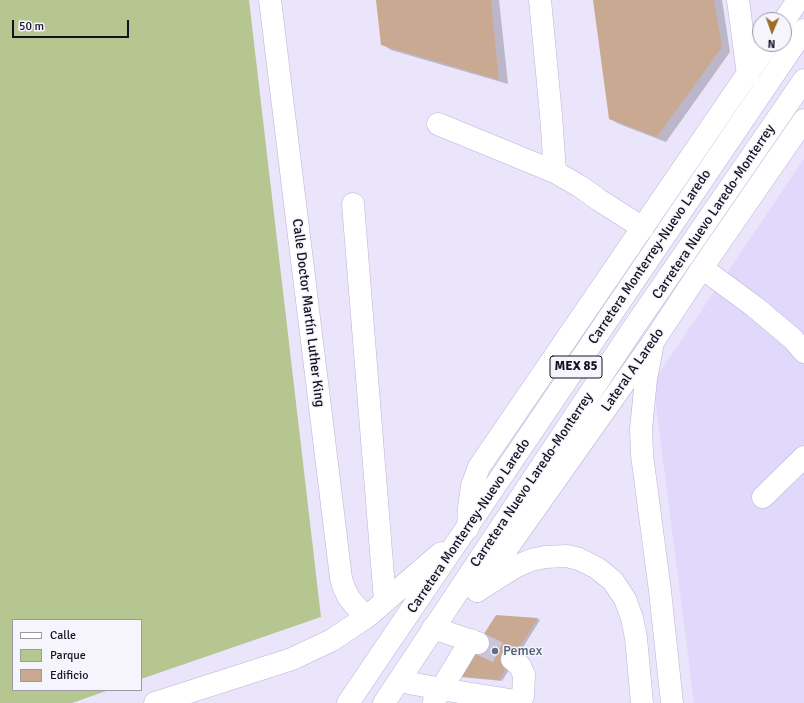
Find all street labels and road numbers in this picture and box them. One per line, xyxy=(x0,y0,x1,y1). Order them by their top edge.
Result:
street label: Carretera Nuevo Laredo-Monterrey xyxy=(649,121,779,303)
street label: Carretera Monterrey-Nuevo Laredo xyxy=(585,166,715,348)
street label: Calle Doctor Martín Luther King xyxy=(288,218,328,408)
street label: Lateral A Laredo xyxy=(598,325,668,415)
road number: MEX 85 xyxy=(550,356,602,378)
street label: Carretera Nuevo Laredo-Monterrey xyxy=(467,389,597,571)
street label: Carretera Monterrey-Nuevo Laredo xyxy=(404,435,534,617)

